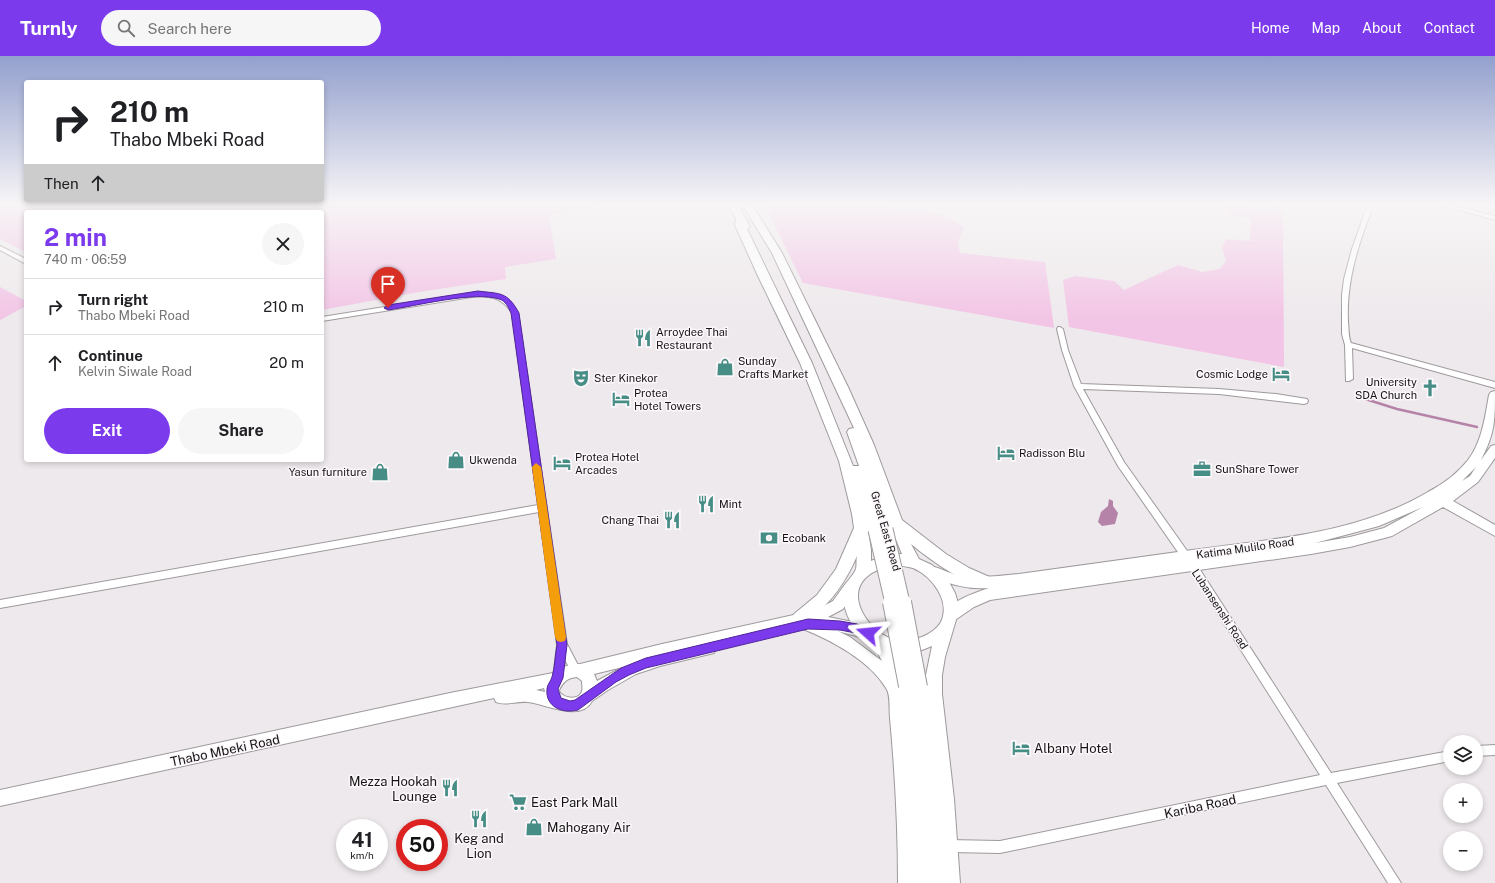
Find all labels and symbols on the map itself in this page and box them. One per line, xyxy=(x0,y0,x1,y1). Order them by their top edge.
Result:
pin xyxy=(371,267,405,308)
place label: Arroydee Thai Restaurant xyxy=(656,326,728,351)
restaurant icon: Arroydee Thai Restaurant xyxy=(633,328,653,348)
place label: Sunday Crafts Market xyxy=(738,355,808,380)
shop icon: Sunday Crafts Market xyxy=(715,357,735,377)
hotel icon: Cosmic Lodge xyxy=(1271,364,1291,384)
theatre icon: Ster Kinekor xyxy=(571,368,591,388)
place label: Cosmic Lodge xyxy=(1196,368,1268,380)
place label: Ster Kinekor xyxy=(594,372,658,384)
place label: University SDA Church xyxy=(1355,376,1417,401)
church icon: University SDA Church xyxy=(1420,378,1440,398)
place label: Protea Hotel Towers xyxy=(634,387,702,412)
hotel icon: Protea Hotel Towers xyxy=(611,389,631,409)
hotel icon: Radisson Blu xyxy=(996,443,1016,463)
place label: Radisson Blu xyxy=(1019,447,1085,459)
shop icon: Ukwenda xyxy=(446,450,466,470)
place label: Protea Hotel Arcades xyxy=(575,451,639,476)
hotel icon: Protea Hotel Arcades xyxy=(552,453,572,473)
place label: Ukwenda xyxy=(469,454,517,466)
office icon: SunShare Tower xyxy=(1192,459,1212,479)
shop icon: Yasun furniture xyxy=(370,462,390,482)
place label: SunShare Tower xyxy=(1215,463,1299,475)
place label: Yasun furniture xyxy=(289,466,367,478)
street label: Great East Road xyxy=(869,490,903,572)
restaurant icon: Mint xyxy=(696,494,716,514)
place label: Mint xyxy=(719,498,742,510)
restaurant icon: Chang Thai xyxy=(662,510,682,530)
place label: Chang Thai xyxy=(601,514,659,526)
bank icon: Ecobank xyxy=(759,528,779,548)
place label: Ecobank xyxy=(782,532,826,544)
street label: Katima Mulilo Road xyxy=(1195,535,1295,561)
street label: Lubansenshi Road xyxy=(1190,567,1250,651)
position arrow xyxy=(847,612,889,654)
street label: Thabo Mbeki Road xyxy=(169,732,281,769)
hotel icon: Albany Hotel xyxy=(1011,738,1031,758)
place label: Albany Hotel xyxy=(1034,741,1112,756)
place label: Mezza Hookah Lounge xyxy=(349,774,437,804)
restaurant icon: Mezza Hookah Lounge xyxy=(440,778,460,798)
supermarket icon: East Park Mall xyxy=(508,792,528,812)
street label: Kariba Road xyxy=(1163,792,1237,821)
place label: East Park Mall xyxy=(531,795,618,810)
restaurant icon: Keg and Lion xyxy=(469,809,489,829)
shop icon: Mahogany Air xyxy=(524,817,544,837)
speed limit sign: 50 xyxy=(396,819,448,871)
place label: Mahogany Air xyxy=(547,820,631,835)
place label: Keg and Lion xyxy=(454,831,504,861)

